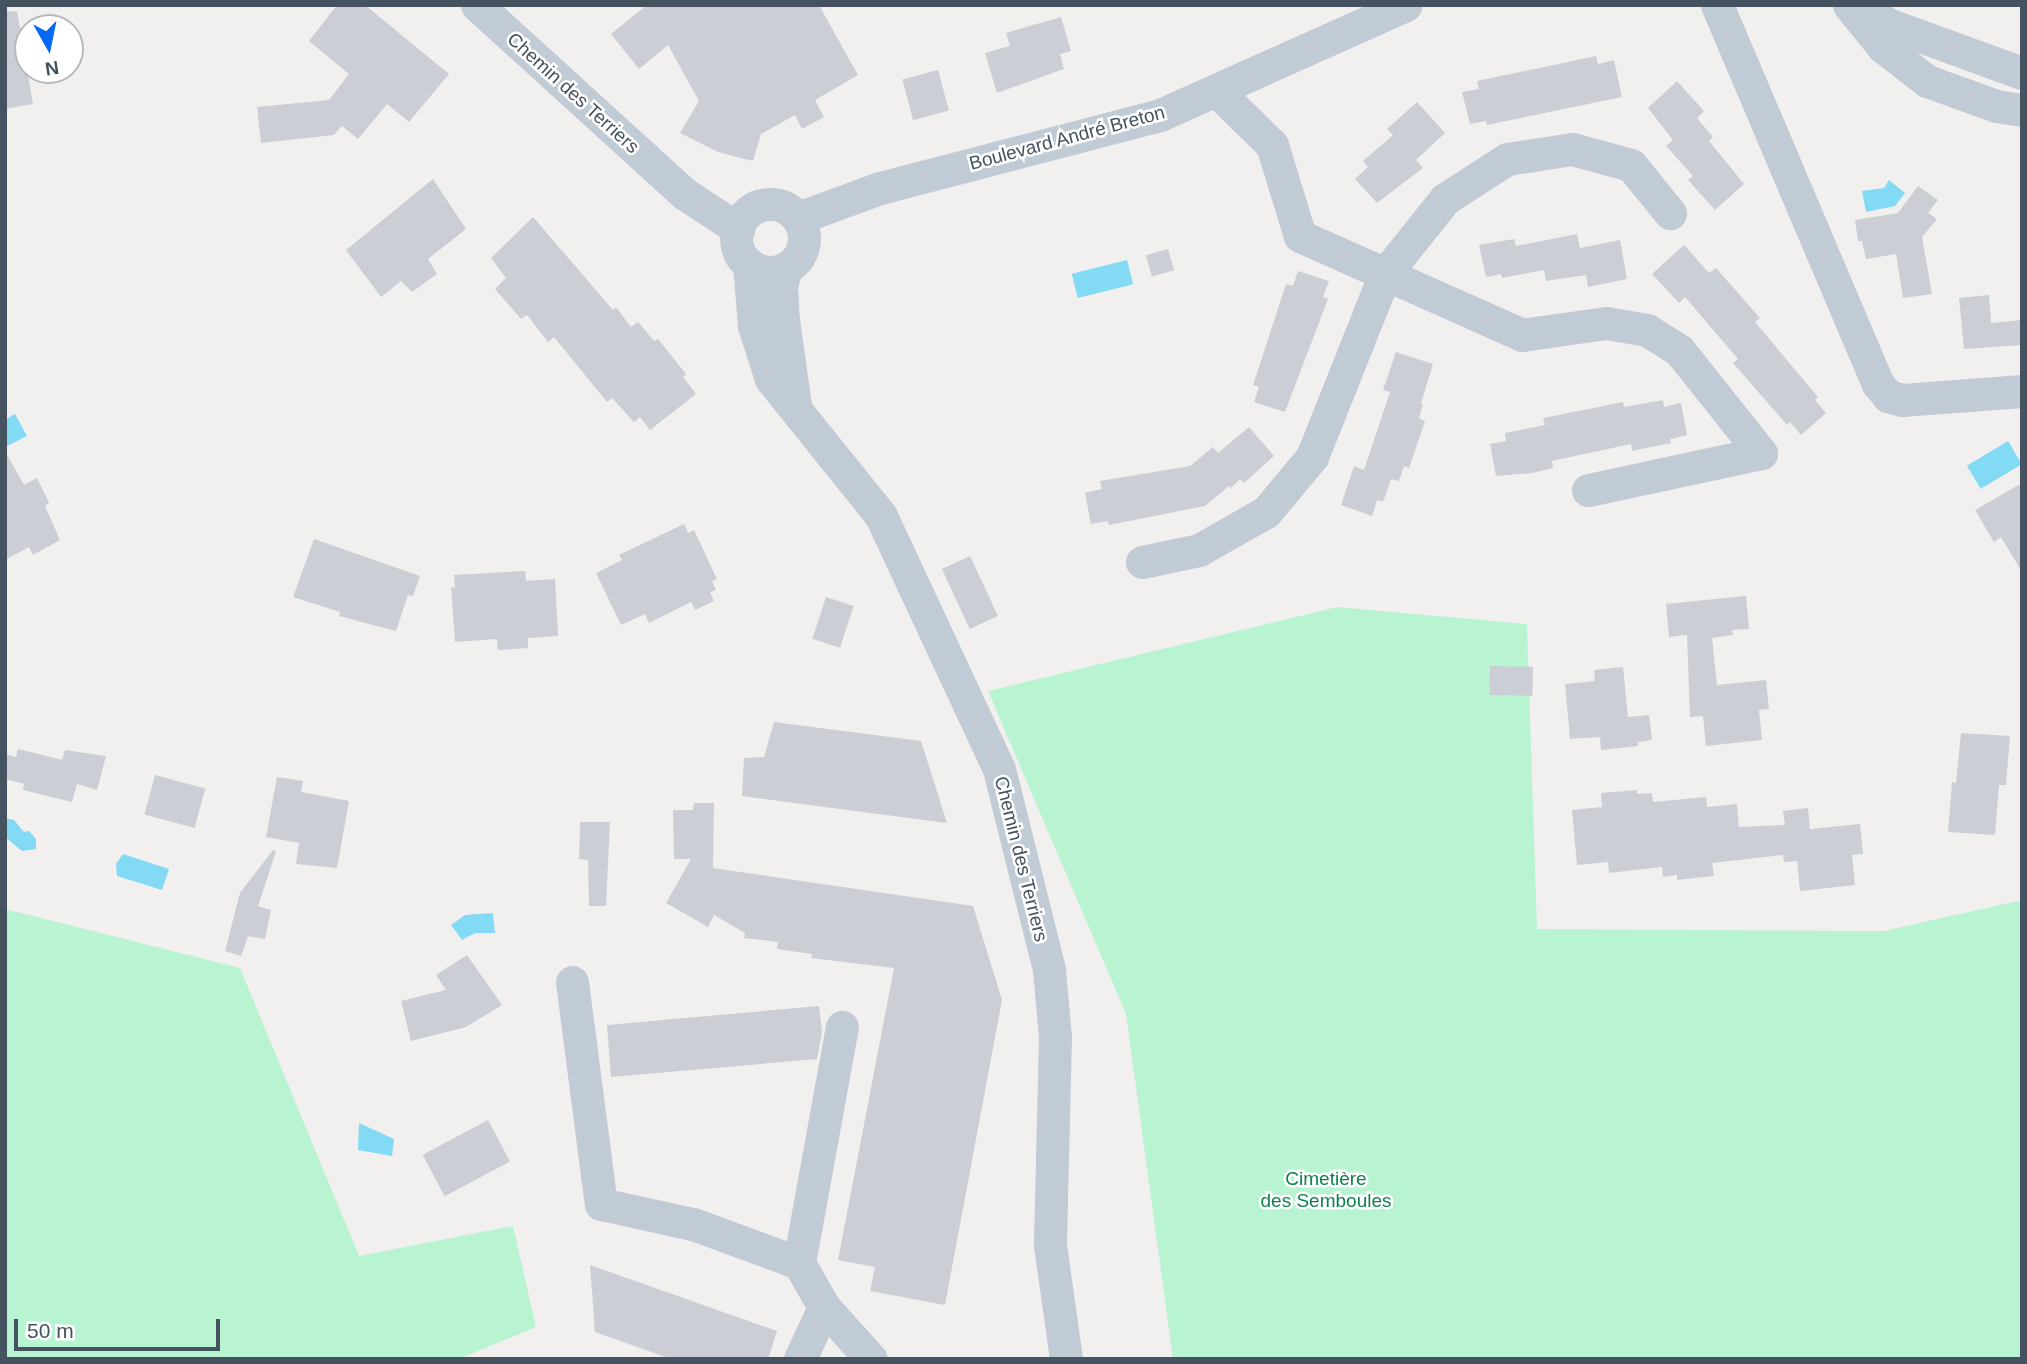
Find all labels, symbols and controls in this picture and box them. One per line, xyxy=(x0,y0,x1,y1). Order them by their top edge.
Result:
north arrow xyxy=(14,14,84,84)
street label: Chemin des Terriers xyxy=(502,28,644,158)
text: N xyxy=(44,57,60,80)
street label: Boulevard André Breton xyxy=(966,101,1168,175)
street label: Chemin des Terriers xyxy=(989,774,1053,944)
park label: Cimetière des Semboules xyxy=(1261,1168,1391,1212)
scale bar xyxy=(18,1304,224,1348)
text: 50 m xyxy=(27,1319,74,1342)

